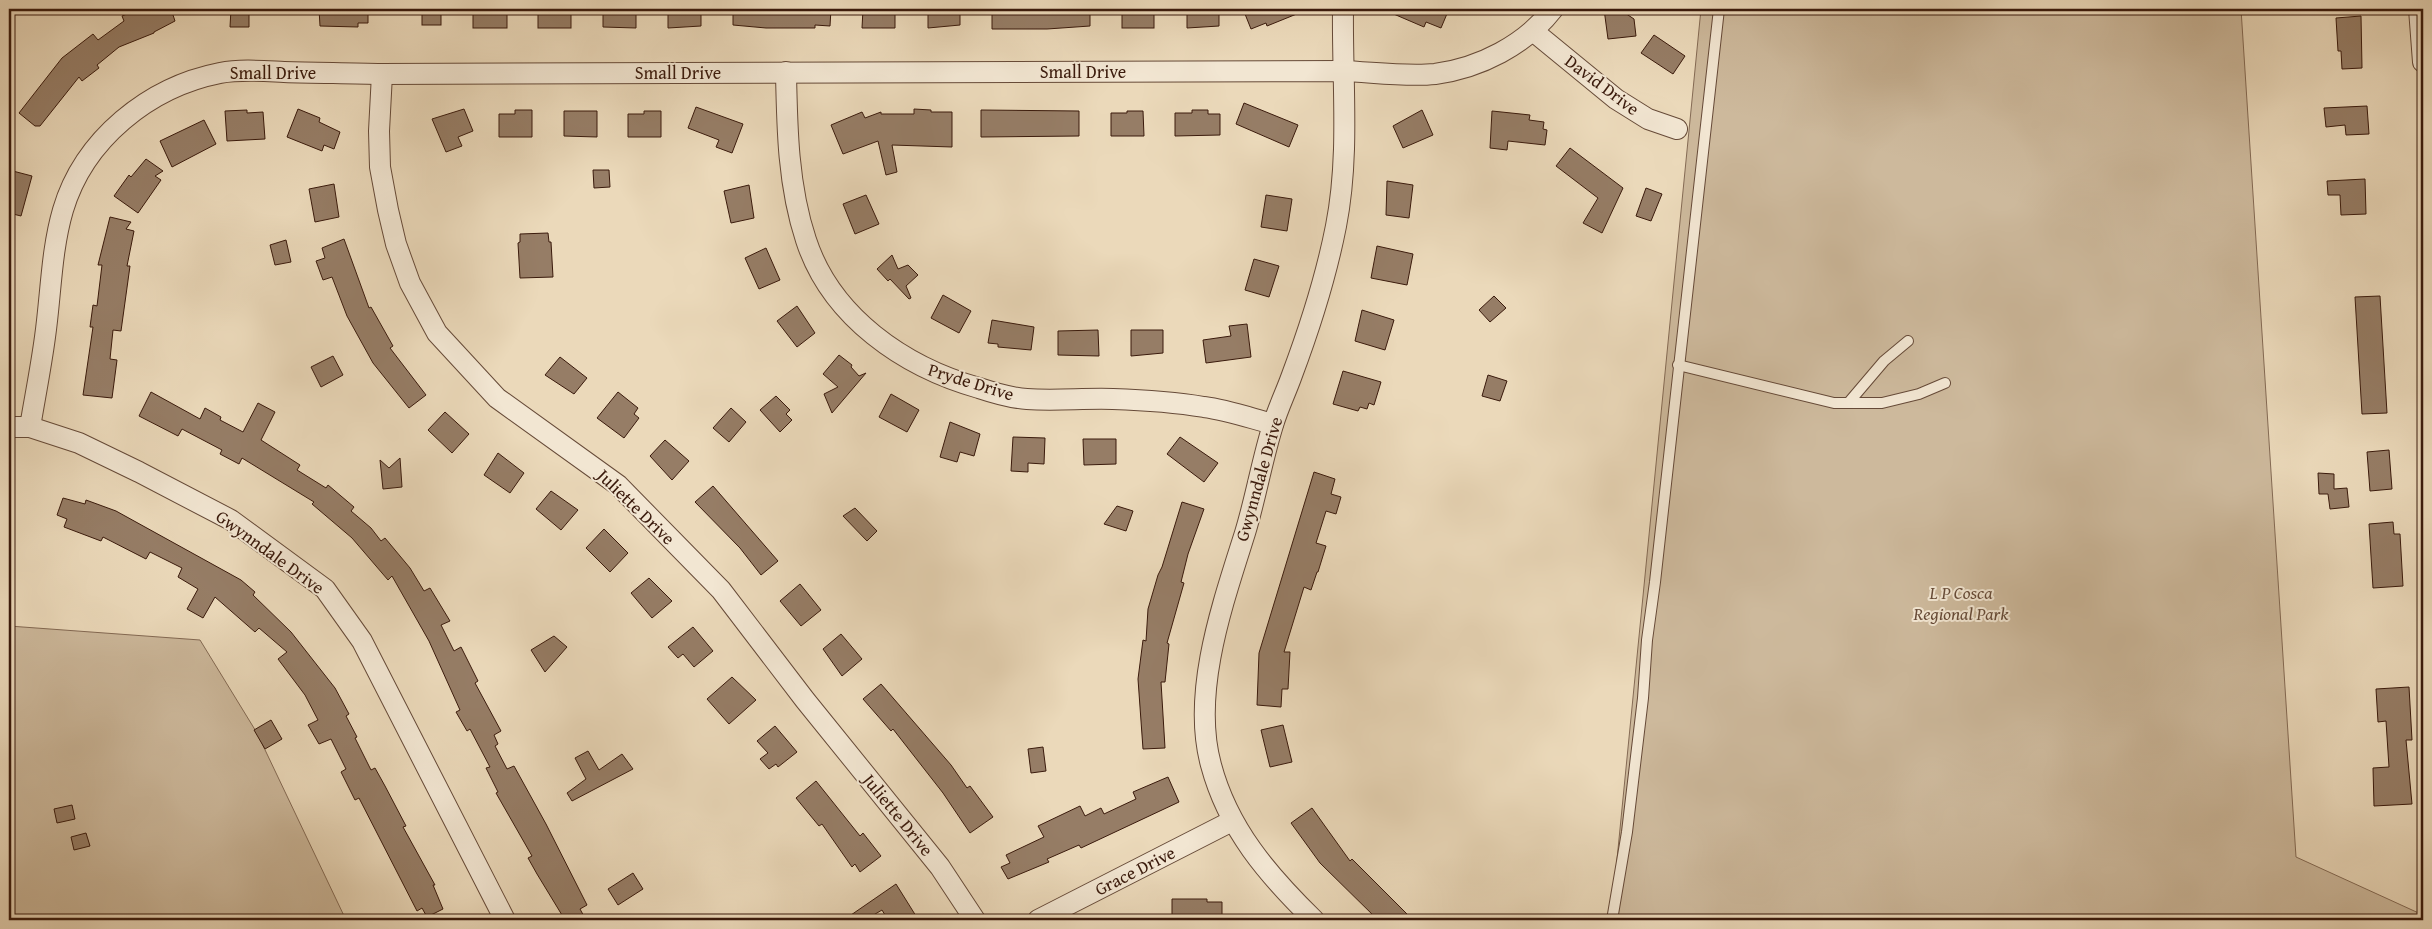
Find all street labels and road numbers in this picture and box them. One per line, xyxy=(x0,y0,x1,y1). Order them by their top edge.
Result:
street label: David Drive xyxy=(1559,48,1645,122)
street label: Small Drive xyxy=(1040,58,1126,85)
street label: Small Drive xyxy=(230,59,316,86)
street label: Small Drive xyxy=(635,59,721,86)
street label: Pryde Drive xyxy=(925,356,1017,407)
street label: Gwynndale Drive xyxy=(1228,413,1289,544)
street label: Juliette Drive xyxy=(590,461,682,551)
street label: Gwynndale Drive xyxy=(210,503,330,600)
street label: Juliette Drive xyxy=(855,766,940,862)
street label: Grace Drive xyxy=(1090,839,1180,902)

